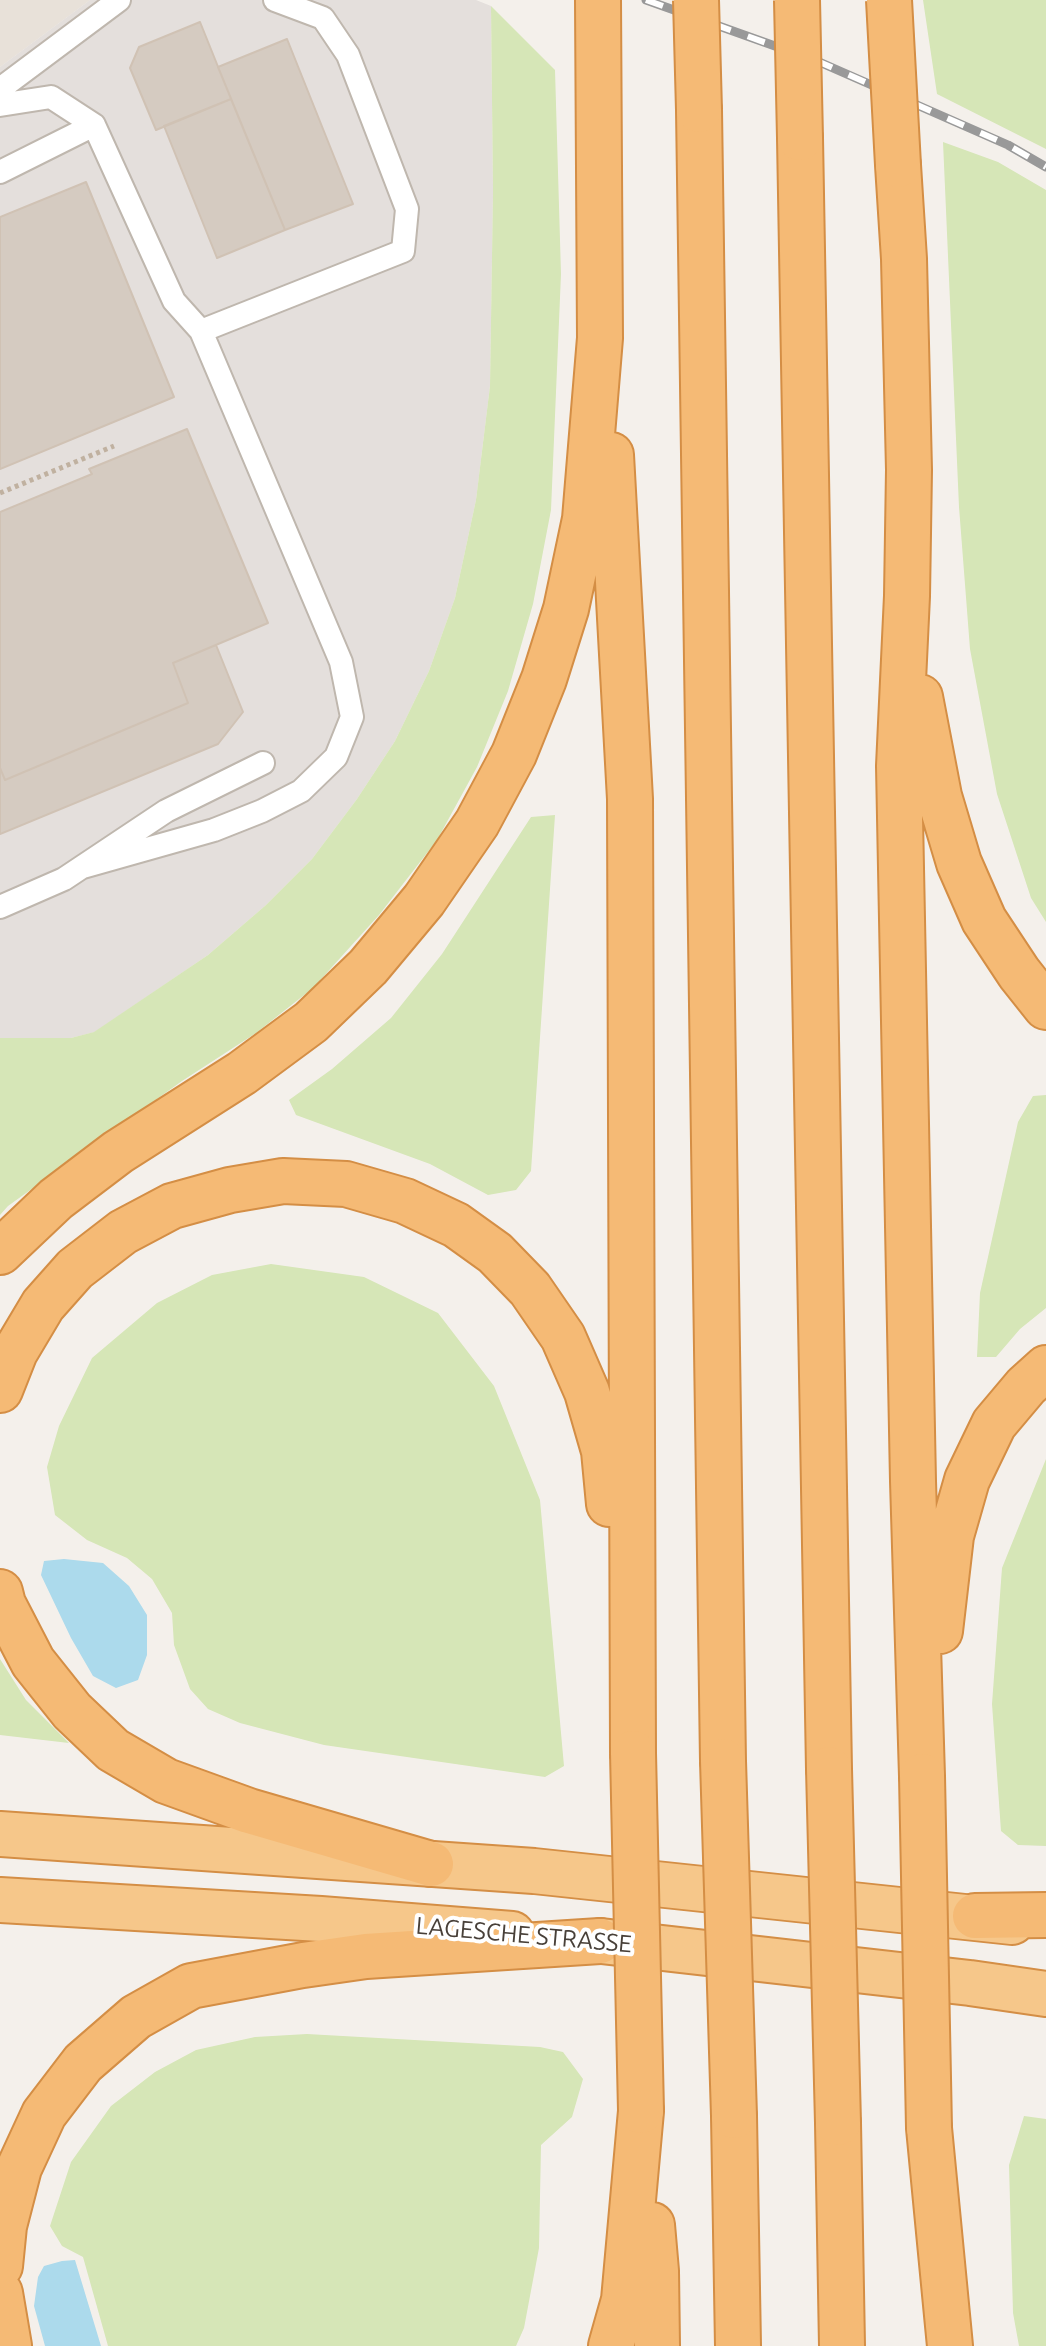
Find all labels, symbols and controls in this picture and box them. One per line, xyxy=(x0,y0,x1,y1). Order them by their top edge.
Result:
street label: LAGESCHE STRASSE xyxy=(415,1911,633,1959)

